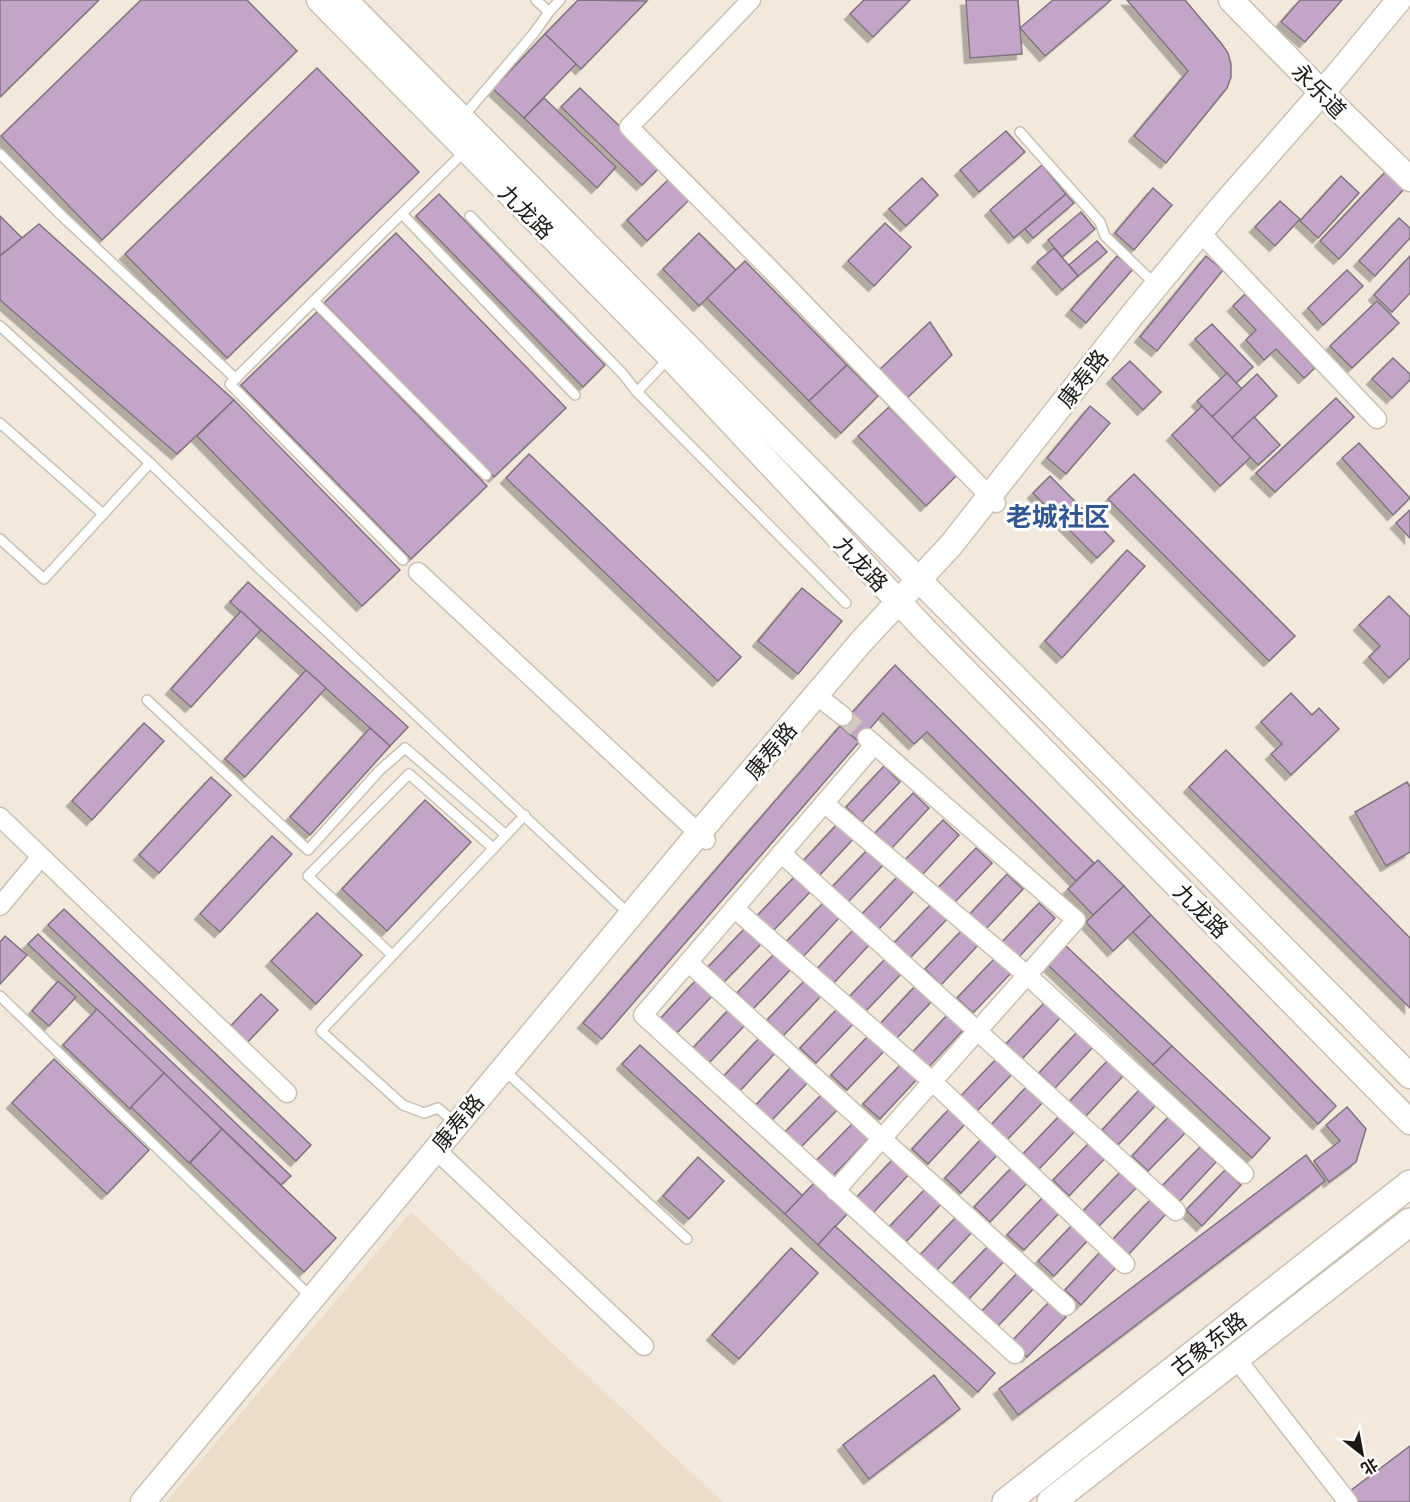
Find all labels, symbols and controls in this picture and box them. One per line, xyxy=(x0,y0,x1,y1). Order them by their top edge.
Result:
street label: 永乐道 xyxy=(1288,57,1352,123)
street label: 九龙路 xyxy=(494,178,560,244)
street label: 康寿路 xyxy=(1051,344,1113,412)
district label: 老城社区 xyxy=(1006,500,1110,531)
street label: 九龙路 xyxy=(830,530,894,596)
street label: 康寿路 xyxy=(739,716,801,784)
street label: 九龙路 xyxy=(1169,877,1235,943)
street label: 康寿路 xyxy=(426,1088,488,1156)
street label: 古象东路 xyxy=(1165,1306,1251,1380)
north arrow xyxy=(1332,1424,1392,1484)
text: 北 xyxy=(1358,1455,1382,1480)

